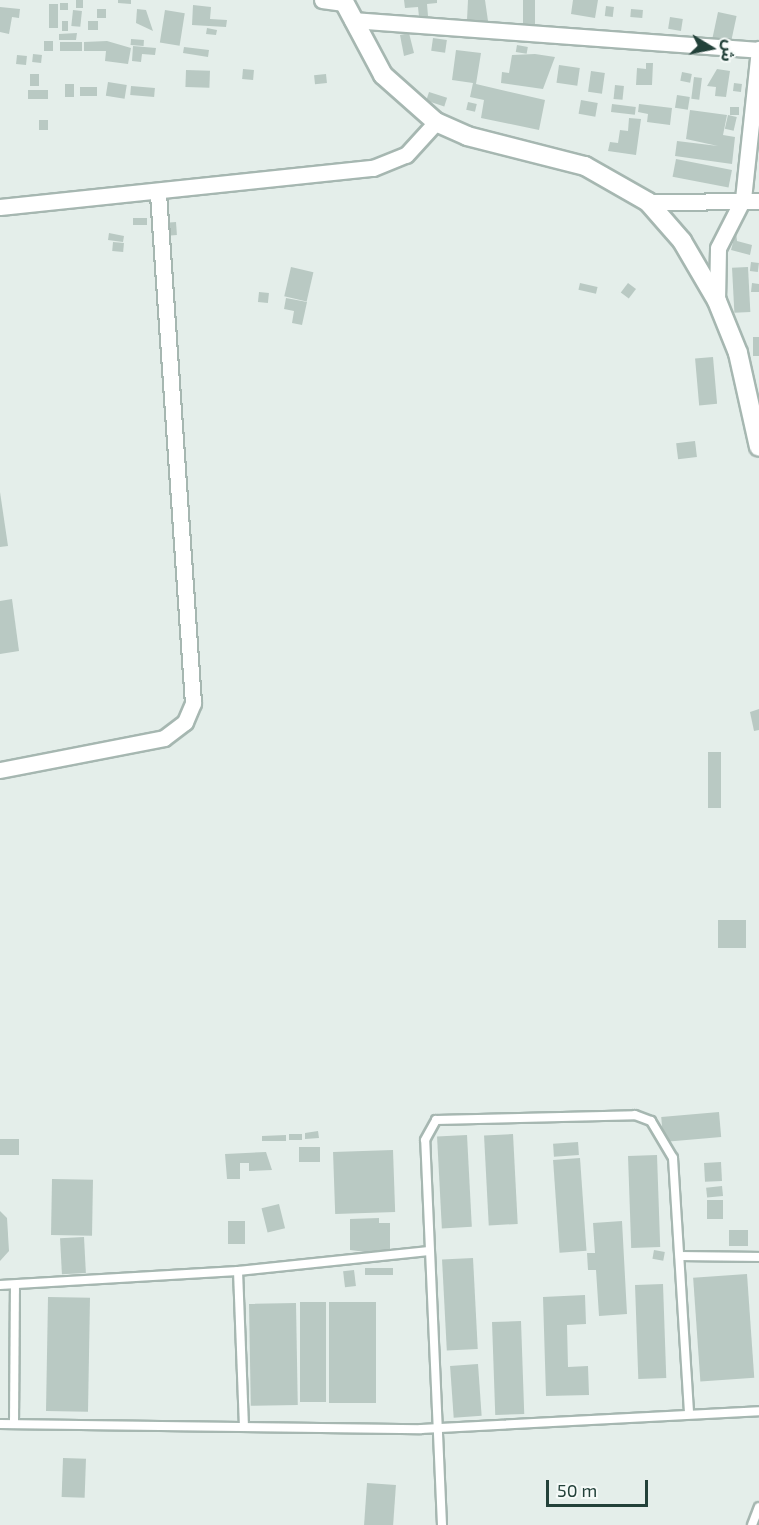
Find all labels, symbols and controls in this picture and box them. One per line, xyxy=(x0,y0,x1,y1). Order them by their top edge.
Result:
north arrow xyxy=(681,18,741,78)
text: ش xyxy=(718,39,740,64)
scale bar xyxy=(549,1468,651,1506)
text: 50 m xyxy=(557,1479,597,1501)

